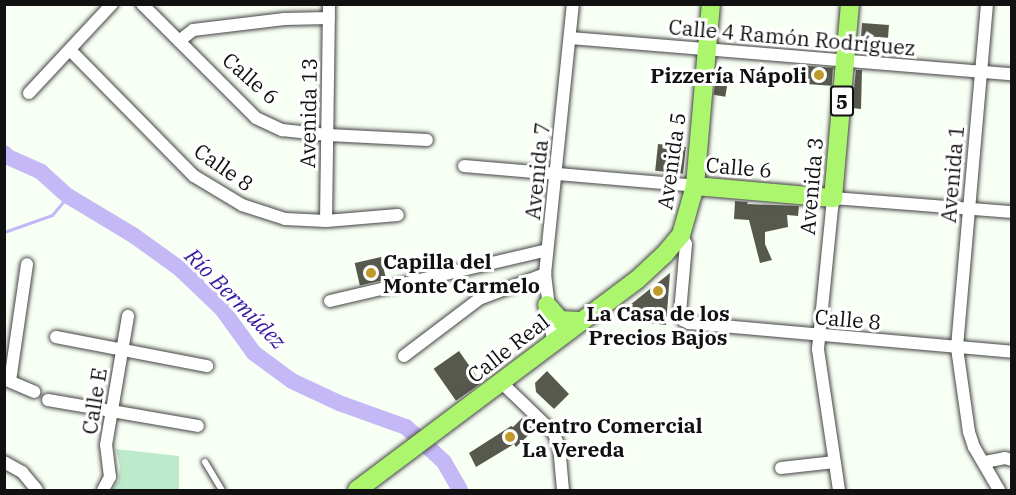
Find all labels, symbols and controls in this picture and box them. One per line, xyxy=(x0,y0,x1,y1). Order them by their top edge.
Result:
street label: Calle 4 Ramón Rodríguez xyxy=(668,14,916,60)
street label: Calle 6 xyxy=(218,47,284,109)
street label: Avenida 13 xyxy=(294,58,322,168)
place label: Pizzería Nápoli xyxy=(650,62,807,88)
marker: Pizzería Nápoli xyxy=(812,68,826,82)
road number: 5 xyxy=(830,84,854,118)
street label: Avenida 5 xyxy=(652,111,690,211)
street label: Avenida 7 xyxy=(519,121,555,221)
street label: Avenida 1 xyxy=(935,124,969,224)
street label: Avenida 3 xyxy=(794,136,828,236)
street label: Calle 8 xyxy=(190,138,258,196)
street label: Calle 6 xyxy=(705,152,773,182)
water label: Río Bermúdez xyxy=(180,242,292,354)
place label: Capilla del Monte Carmelo xyxy=(383,248,540,298)
marker: Capilla del Monte Carmelo xyxy=(364,266,378,280)
marker: La Casa de los Precios Bajos xyxy=(651,284,665,298)
place label: La Casa de los Precios Bajos xyxy=(586,300,730,350)
street label: Calle 8 xyxy=(814,304,882,334)
street label: Calle Real xyxy=(462,308,554,388)
street label: Calle E xyxy=(76,366,112,436)
place label: Centro Comercial La Vereda xyxy=(522,412,703,462)
marker: Centro Comercial La Vereda xyxy=(503,430,517,444)

